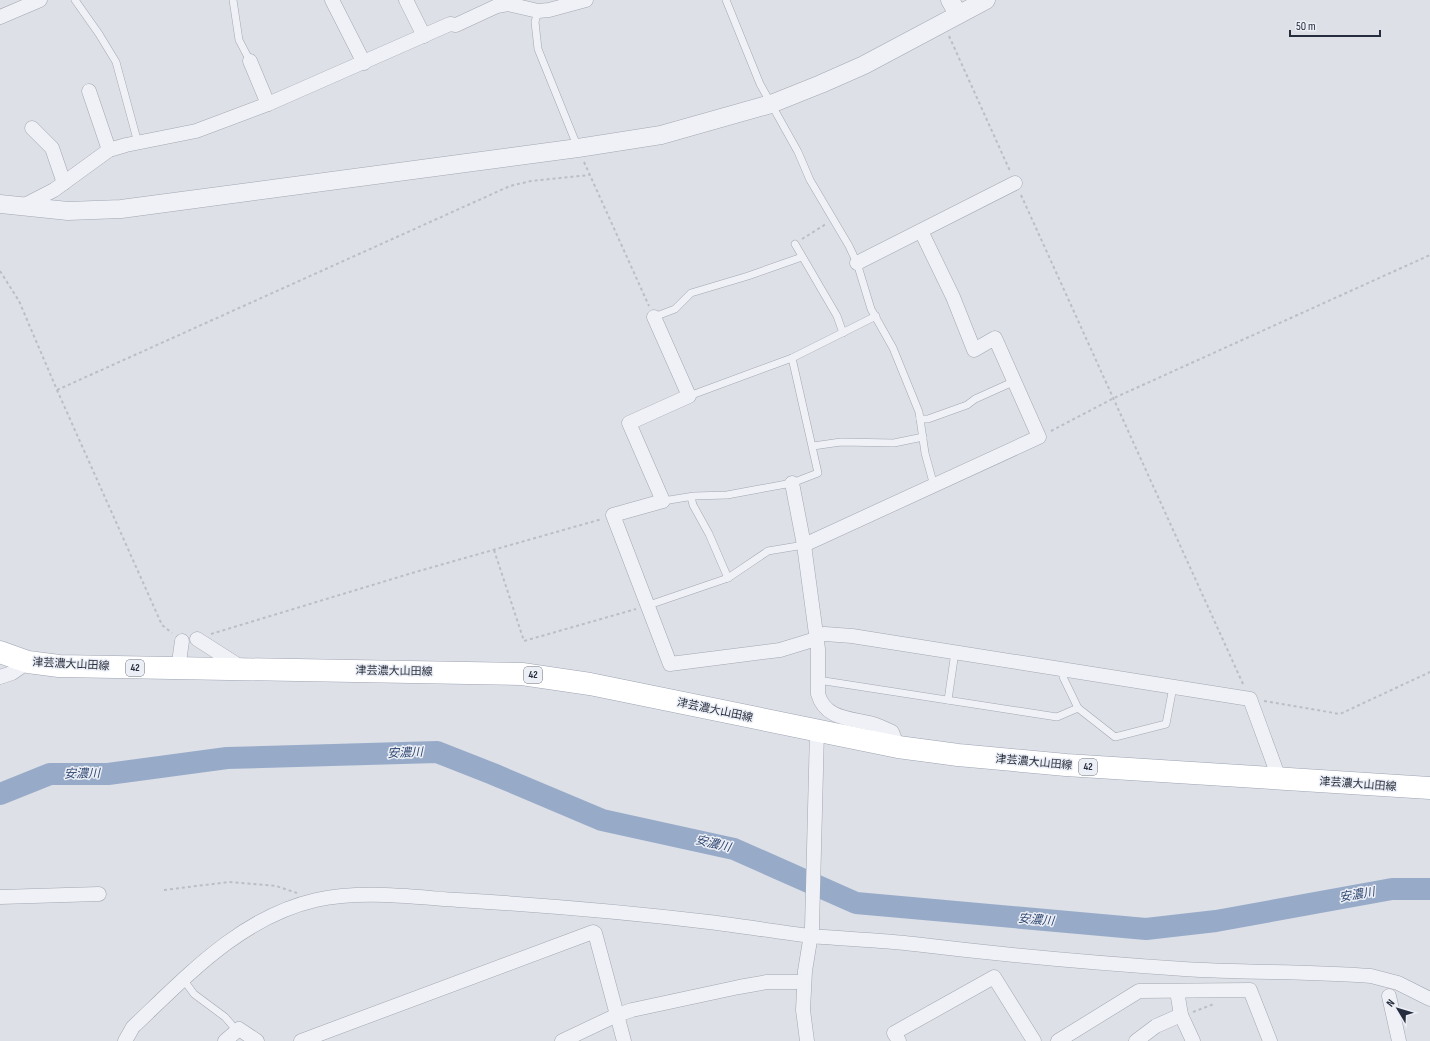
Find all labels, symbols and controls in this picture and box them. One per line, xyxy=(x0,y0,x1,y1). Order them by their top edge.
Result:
scale bar xyxy=(1290,12,1380,38)
text: 50 m xyxy=(1296,19,1316,34)
street label: 津芸濃大山田線 xyxy=(32,655,110,673)
road number: 42 xyxy=(126,660,144,676)
street label: 津芸濃大山田線 xyxy=(355,664,433,678)
road number: 42 xyxy=(524,667,542,683)
street label: 津芸濃大山田線 xyxy=(676,696,754,724)
water label: 安濃川 xyxy=(387,745,425,761)
street label: 津芸濃大山田線 xyxy=(995,752,1073,772)
road number: 42 xyxy=(1079,759,1097,775)
water label: 安濃川 xyxy=(64,766,102,782)
street label: 津芸濃大山田線 xyxy=(1319,775,1397,793)
water label: 安濃川 xyxy=(694,833,734,856)
water label: 安濃川 xyxy=(1338,884,1378,906)
water label: 安濃川 xyxy=(1017,911,1057,929)
north arrow xyxy=(1378,989,1418,1029)
text: N xyxy=(1384,997,1398,1009)

